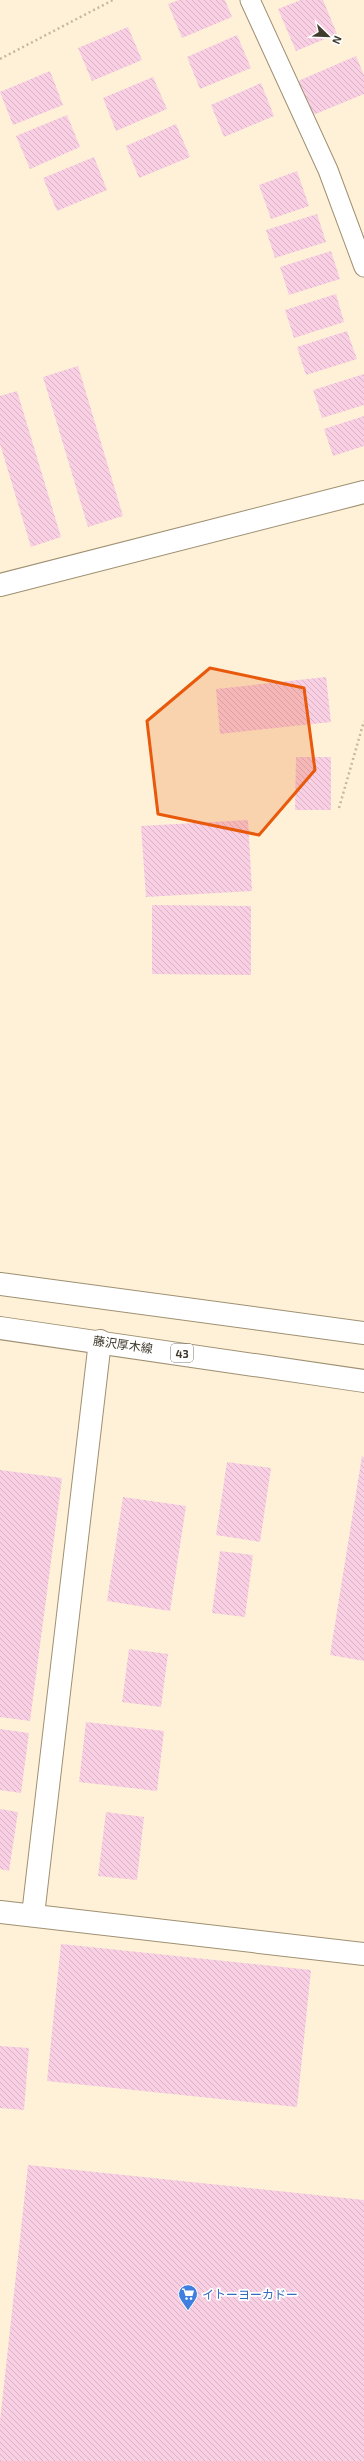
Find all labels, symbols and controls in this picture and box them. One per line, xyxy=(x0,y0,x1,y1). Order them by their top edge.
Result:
north arrow xyxy=(308,16,348,56)
text: N xyxy=(330,34,345,46)
street label: 藤沢厚木線 xyxy=(92,1333,154,1355)
road number: 43 xyxy=(171,1344,193,1362)
supermarket icon: イトーヨーカドー xyxy=(177,2283,199,2311)
place label: イトーヨーカドー xyxy=(202,2287,298,2301)

